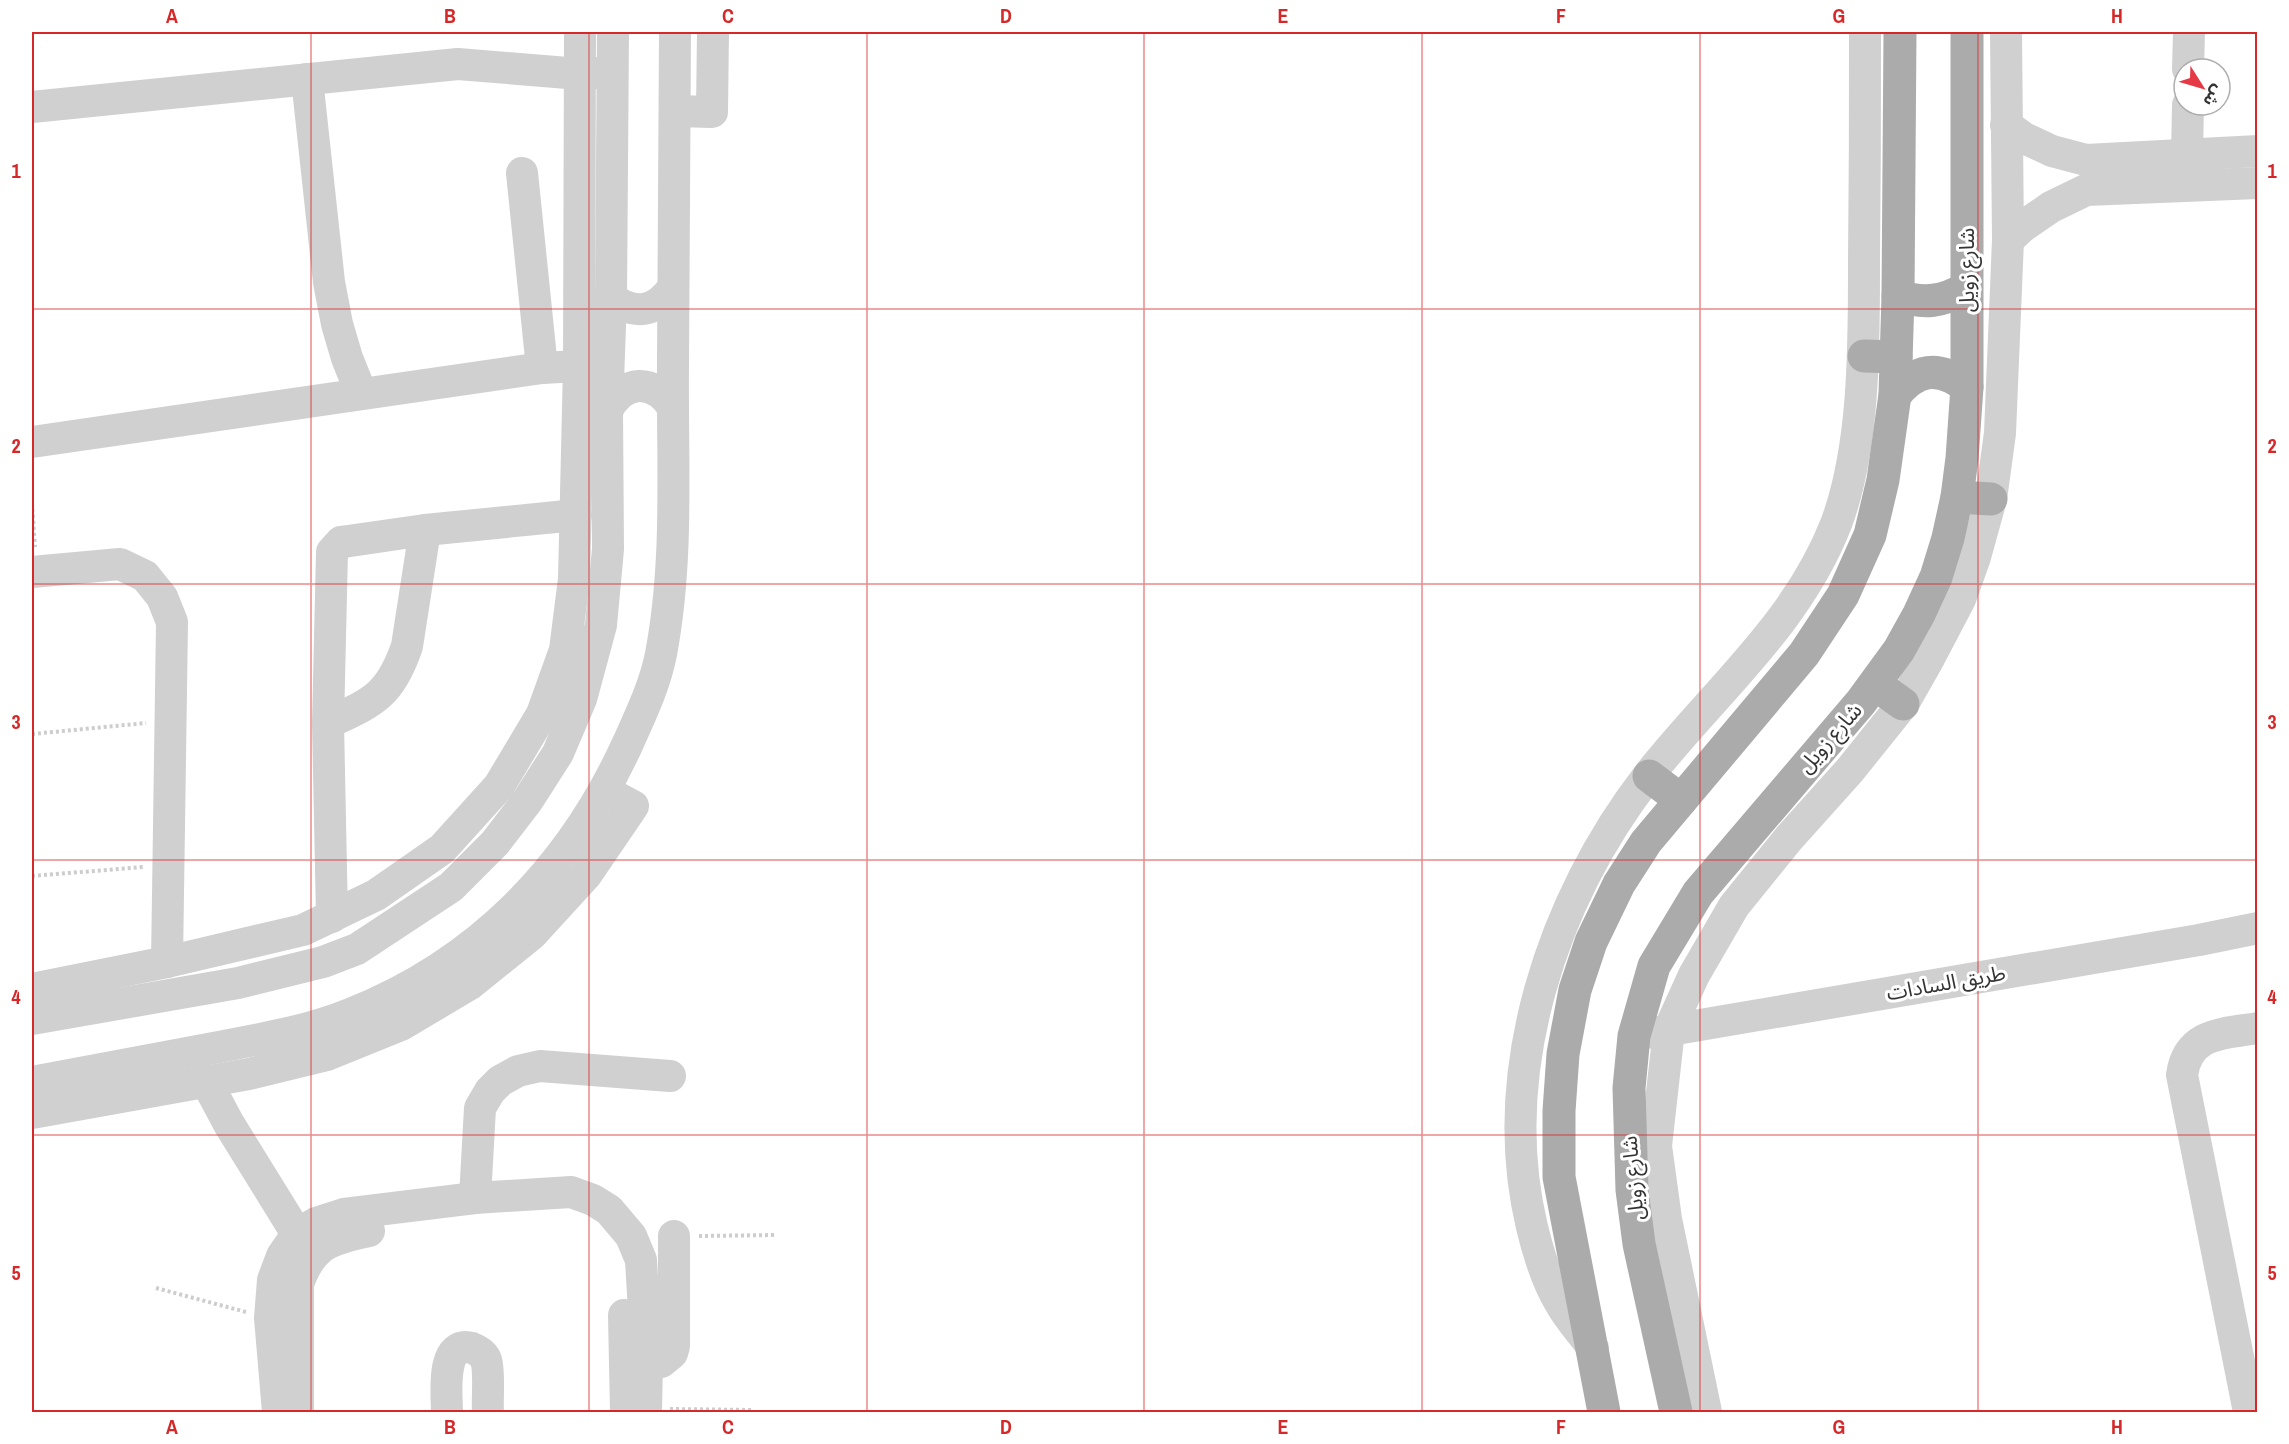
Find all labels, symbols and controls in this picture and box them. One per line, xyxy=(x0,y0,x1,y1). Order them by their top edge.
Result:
text: A xyxy=(166,2,178,29)
text: B xyxy=(444,2,456,29)
text: C xyxy=(722,2,734,29)
text: D xyxy=(1000,2,1012,29)
text: E xyxy=(1278,2,1289,29)
text: F xyxy=(1556,2,1566,29)
text: G xyxy=(1833,2,1845,29)
text: H xyxy=(2111,2,2123,29)
north arrow xyxy=(2172,57,2232,117)
text: ش xyxy=(2199,81,2229,111)
text: 1 xyxy=(11,157,21,184)
text: 1 xyxy=(2267,157,2277,184)
street label: شارع زويل xyxy=(1952,228,1982,312)
text: 2 xyxy=(11,432,21,459)
text: 2 xyxy=(2267,432,2277,459)
street label: شارع زويل xyxy=(1791,696,1869,780)
text: 3 xyxy=(11,708,21,735)
text: 3 xyxy=(2267,708,2277,735)
street label: طريق السادات xyxy=(1884,958,2008,1007)
text: 4 xyxy=(11,983,21,1010)
text: 4 xyxy=(2267,983,2277,1010)
street label: شارع زويل xyxy=(1614,1135,1652,1221)
text: 5 xyxy=(11,1259,21,1286)
text: 5 xyxy=(2267,1259,2277,1286)
text: A xyxy=(166,1413,178,1440)
text: B xyxy=(444,1413,456,1440)
text: C xyxy=(722,1413,734,1440)
text: D xyxy=(1000,1413,1012,1440)
text: E xyxy=(1278,1413,1289,1440)
text: F xyxy=(1556,1413,1566,1440)
text: G xyxy=(1833,1413,1845,1440)
text: H xyxy=(2111,1413,2123,1440)

